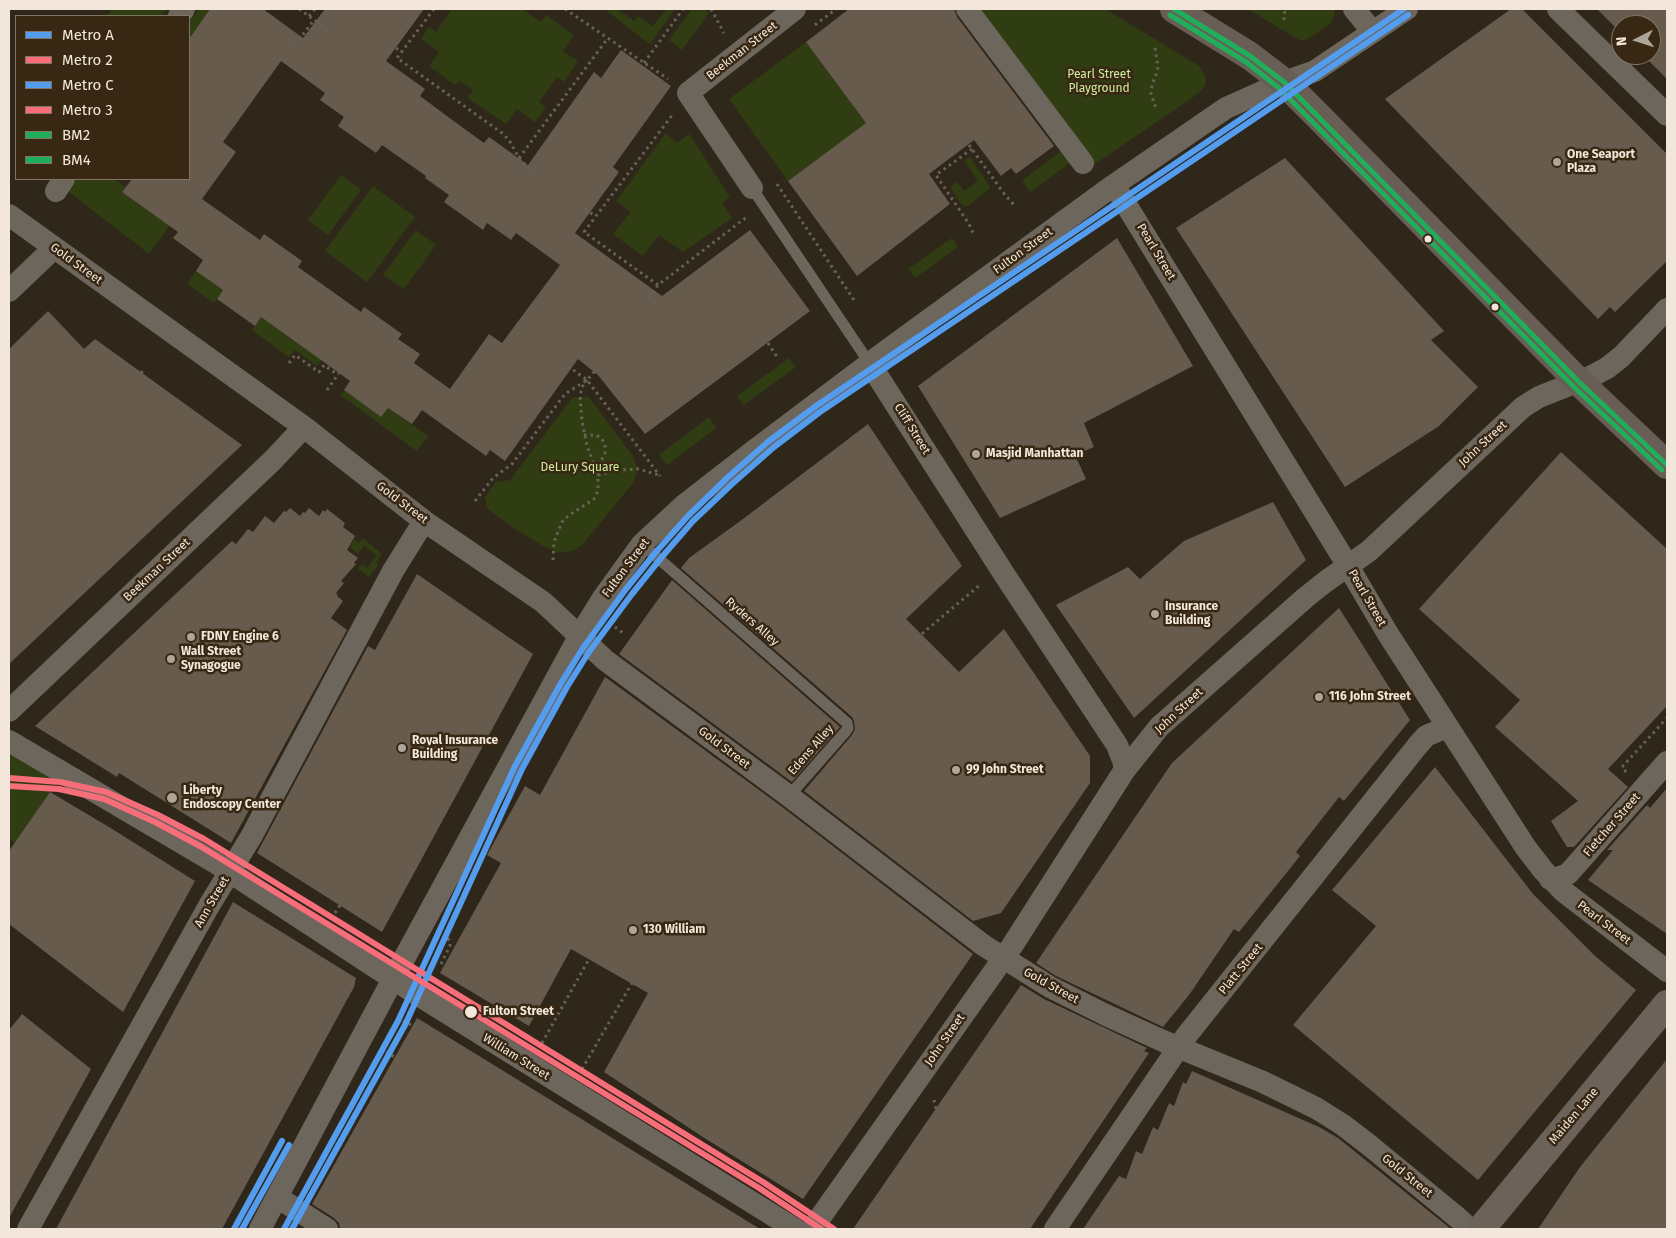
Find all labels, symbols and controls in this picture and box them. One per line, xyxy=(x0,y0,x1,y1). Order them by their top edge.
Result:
legend xyxy=(15,15,190,180)
north arrow xyxy=(1611,15,1661,65)
street label: Beekman Street xyxy=(704,19,780,83)
text: Metro A xyxy=(62,26,114,44)
text: N xyxy=(1613,36,1630,47)
text: Metro 2 xyxy=(62,51,113,69)
park label: Pearl Street Playground xyxy=(1067,68,1131,96)
text: Metro C xyxy=(62,76,114,94)
text: Metro 3 xyxy=(62,101,113,119)
text: BM2 xyxy=(62,126,90,144)
place label: One Seaport Plaza xyxy=(1567,148,1635,176)
text: BM4 xyxy=(62,151,91,169)
marker: One Seaport Plaza xyxy=(1551,156,1563,168)
street label: Pearl Street xyxy=(1133,221,1179,283)
street label: Fulton Street xyxy=(991,225,1055,277)
unlabelled marker xyxy=(1423,234,1433,244)
street label: Gold Street xyxy=(47,240,105,288)
unlabelled marker xyxy=(1490,302,1500,312)
street label: Cliff Street xyxy=(891,401,933,457)
street label: John Street xyxy=(1456,418,1510,470)
place label: Masjid Manhattan xyxy=(986,447,1084,461)
marker: Masjid Manhattan xyxy=(970,448,982,460)
park label: DeLury Square xyxy=(541,461,619,475)
street label: Gold Street xyxy=(373,479,431,527)
street label: Beekman Street xyxy=(121,535,193,605)
street label: Fulton Street xyxy=(599,536,653,600)
street label: Pearl Street xyxy=(1345,567,1389,629)
street label: Ryders Alley xyxy=(722,595,782,649)
place label: Insurance Building xyxy=(1165,600,1218,628)
marker: Insurance Building xyxy=(1149,608,1161,620)
place label: FDNY Engine 6 xyxy=(201,630,279,644)
marker: FDNY Engine 6 xyxy=(185,631,197,643)
place label: Wall Street Synagogue xyxy=(181,645,241,673)
marker: Wall Street Synagogue xyxy=(165,653,177,665)
street label: John Street xyxy=(1152,685,1206,737)
place label: 116 John Street xyxy=(1329,690,1411,704)
marker: 116 John Street xyxy=(1313,691,1325,703)
street label: Edens Alley xyxy=(785,722,837,778)
street label: Gold Street xyxy=(695,724,753,772)
place label: Royal Insurance Building xyxy=(412,734,498,762)
marker: Royal Insurance Building xyxy=(396,742,408,754)
place label: 99 John Street xyxy=(966,763,1044,777)
marker: 99 John Street xyxy=(950,764,962,776)
place label: Liberty Endoscopy Center xyxy=(183,784,281,812)
street label: Fletcher Street xyxy=(1580,790,1644,860)
marker: Liberty Endoscopy Center xyxy=(165,791,179,805)
street label: Ann Street xyxy=(192,874,232,930)
street label: Pearl Street xyxy=(1574,898,1634,948)
place label: 130 William xyxy=(643,923,705,937)
marker: 130 William xyxy=(627,924,639,936)
street label: Platt Street xyxy=(1216,941,1266,997)
street label: Gold Street xyxy=(1021,965,1081,1007)
marker: Fulton Street xyxy=(463,1004,479,1020)
place label: Fulton Street xyxy=(483,1005,554,1019)
street label: John Street xyxy=(922,1011,968,1069)
street label: William Street xyxy=(480,1031,552,1083)
street label: Maiden Lane xyxy=(1546,1085,1602,1147)
street label: Gold Street xyxy=(1379,1151,1435,1201)

